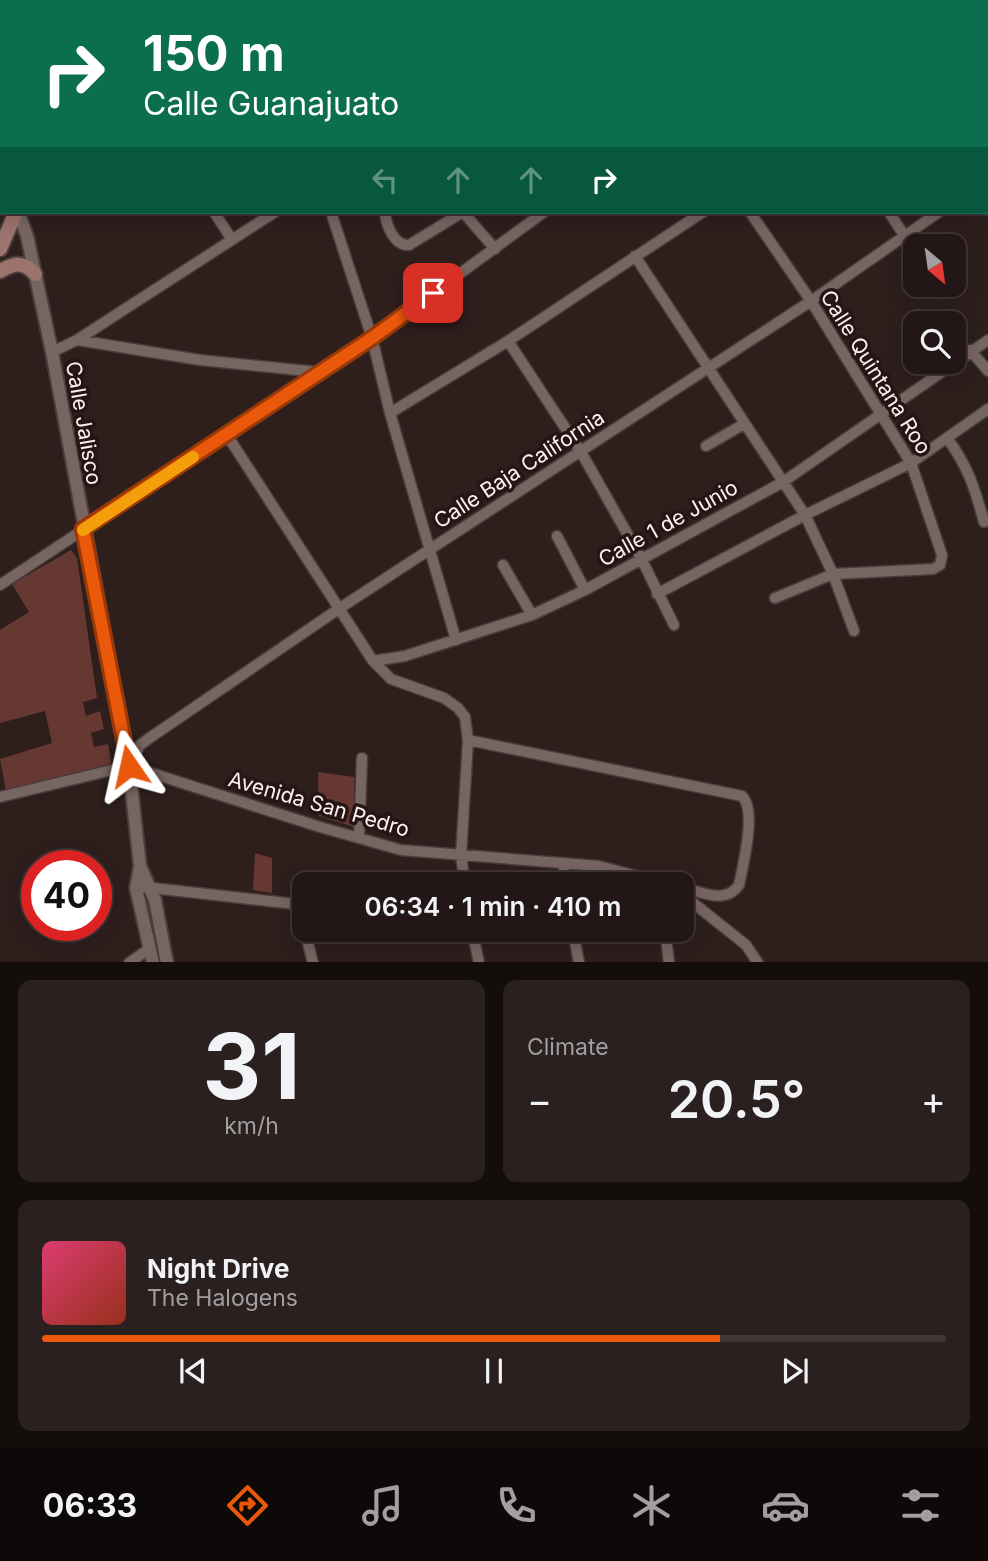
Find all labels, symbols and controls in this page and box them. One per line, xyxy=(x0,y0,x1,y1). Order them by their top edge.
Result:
text: 150 m xyxy=(143,24,285,83)
icon: right xyxy=(28,28,119,119)
text: Calle Guanajuato xyxy=(143,84,399,123)
icon: left xyxy=(366,161,404,199)
icon: ahead xyxy=(439,161,477,199)
icon: ahead xyxy=(512,161,550,199)
icon: right xyxy=(585,161,623,199)
north arrow xyxy=(903,234,966,298)
map controls xyxy=(903,234,966,374)
pin xyxy=(403,263,463,323)
icon: arrive xyxy=(414,274,452,312)
street label: Calle Quintana Roo xyxy=(815,285,937,459)
button: search xyxy=(903,311,966,374)
street label: Calle Jalisco xyxy=(61,359,107,487)
street label: Calle Baja California xyxy=(429,405,609,533)
street label: Calle 1 de Junio xyxy=(594,474,742,572)
position arrow xyxy=(92,729,166,803)
street label: Avenida San Pedro xyxy=(226,766,412,842)
speed limit sign: 40 xyxy=(21,850,112,941)
text: 06:34 · 1 min · 410 m xyxy=(365,891,621,922)
text: 31 xyxy=(203,1011,300,1121)
text: Climate xyxy=(527,1033,609,1061)
text: 20.5° xyxy=(668,1068,805,1131)
text: − xyxy=(527,1077,552,1123)
text: + xyxy=(921,1077,946,1123)
text: km/h xyxy=(224,1112,279,1140)
text: Night Drive xyxy=(147,1253,289,1284)
text: The Halogens xyxy=(147,1284,298,1312)
icon: previous xyxy=(174,1352,212,1390)
icon: pause xyxy=(475,1352,513,1390)
icon: next xyxy=(776,1352,814,1390)
icon: directions xyxy=(223,1481,272,1530)
icon: music xyxy=(358,1481,407,1530)
icon: phone xyxy=(492,1481,541,1530)
icon: climate xyxy=(627,1481,676,1530)
icon: car xyxy=(761,1481,810,1530)
icon: filters xyxy=(896,1481,945,1530)
text: 06:33 xyxy=(43,1486,137,1525)

